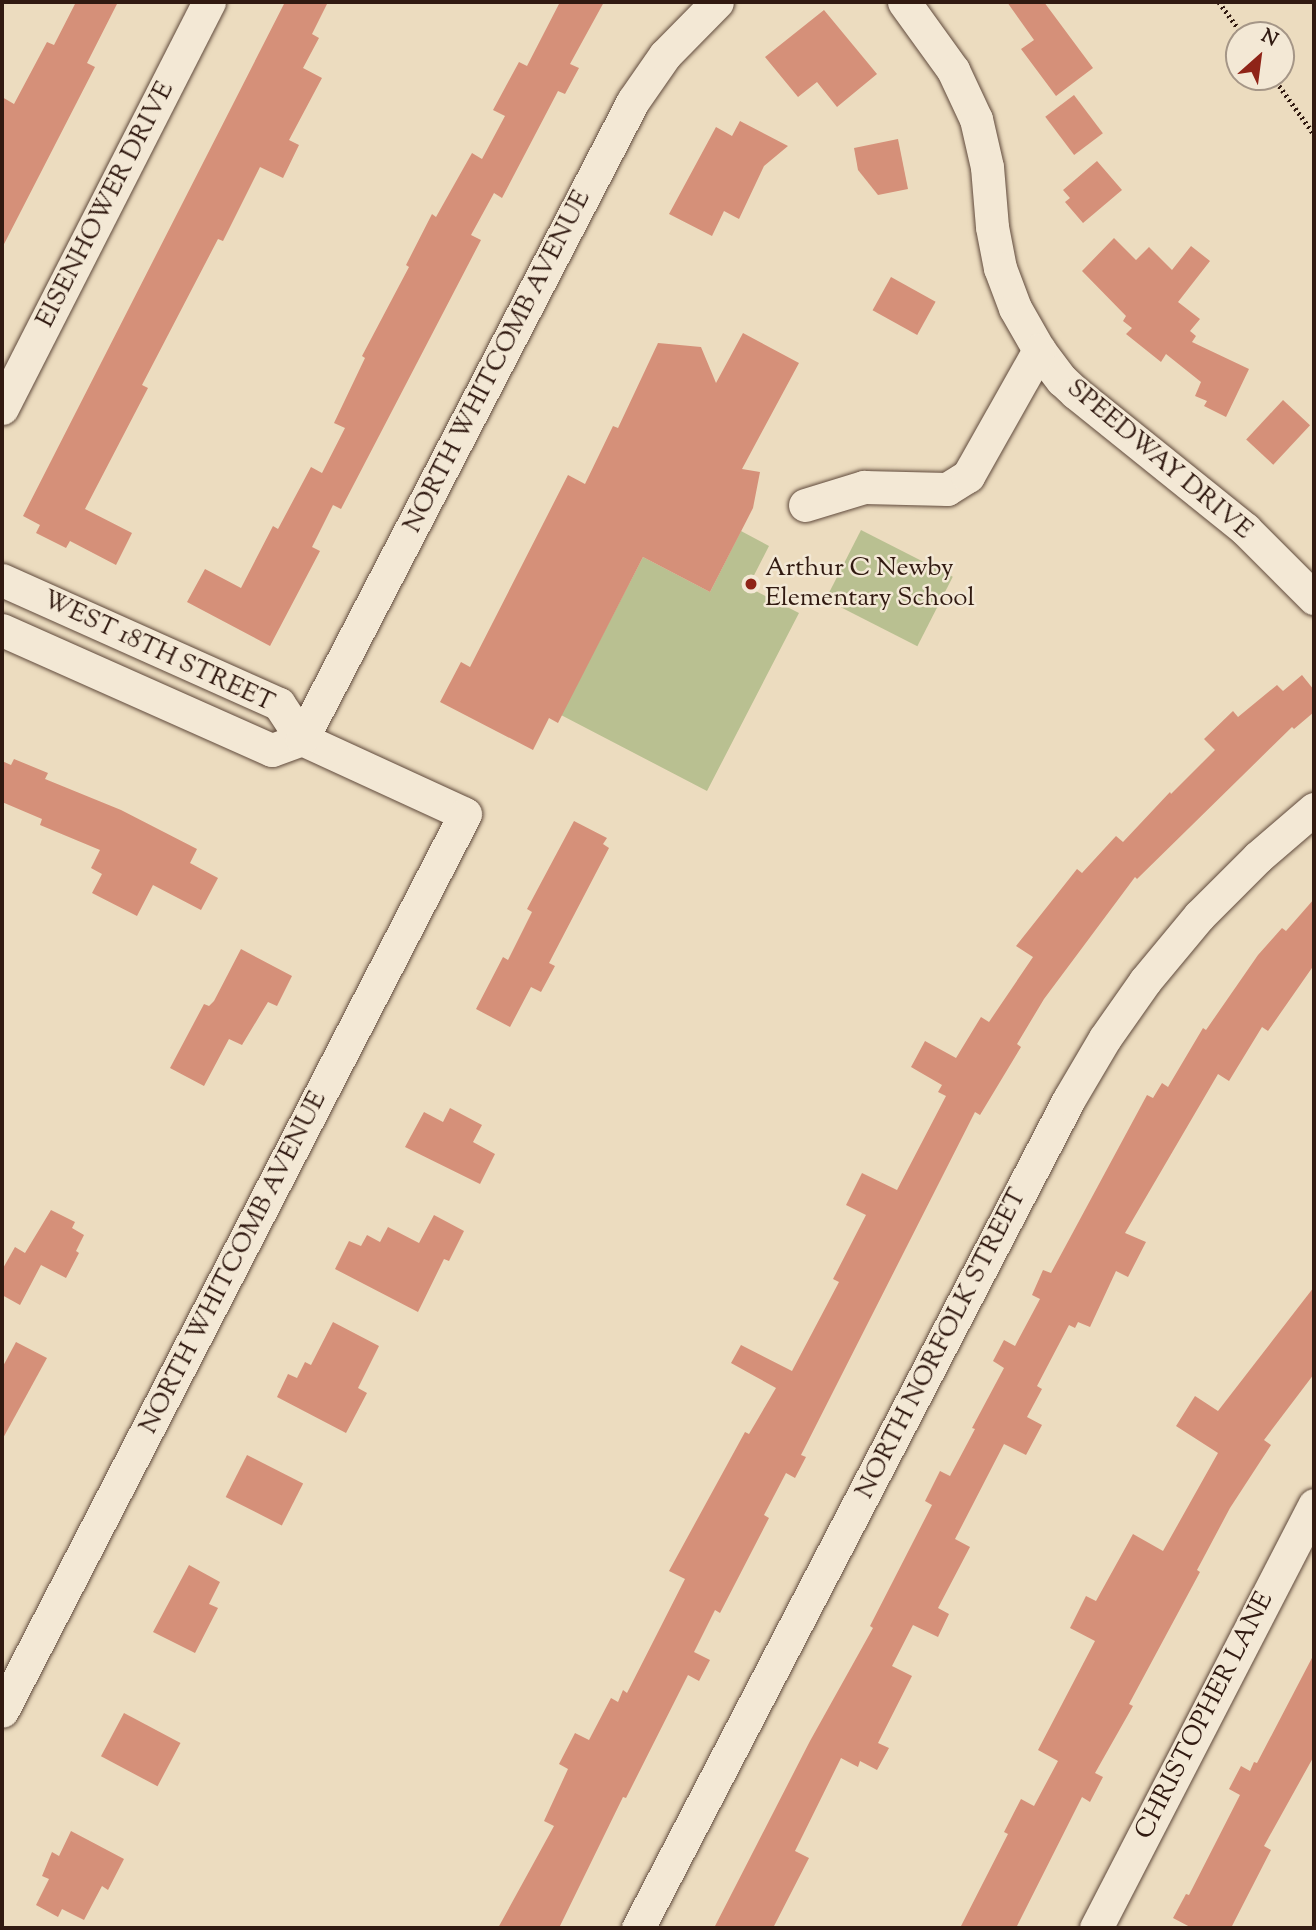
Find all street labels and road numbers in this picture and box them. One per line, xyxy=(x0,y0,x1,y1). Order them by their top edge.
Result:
street label: EISENHOWER DRIVE xyxy=(30,77,182,333)
street label: NORTH WHITCOMB AVENUE xyxy=(398,186,598,538)
street label: SPEEDWAY DRIVE xyxy=(1060,373,1258,547)
street label: WEST 18TH STREET xyxy=(37,585,279,719)
street label: NORTH WHITCOMB AVENUE xyxy=(134,1087,334,1439)
street label: NORTH NORFOLK STREET xyxy=(850,1184,1034,1504)
street label: CHRISTOPHER LANE xyxy=(1129,1587,1281,1845)

